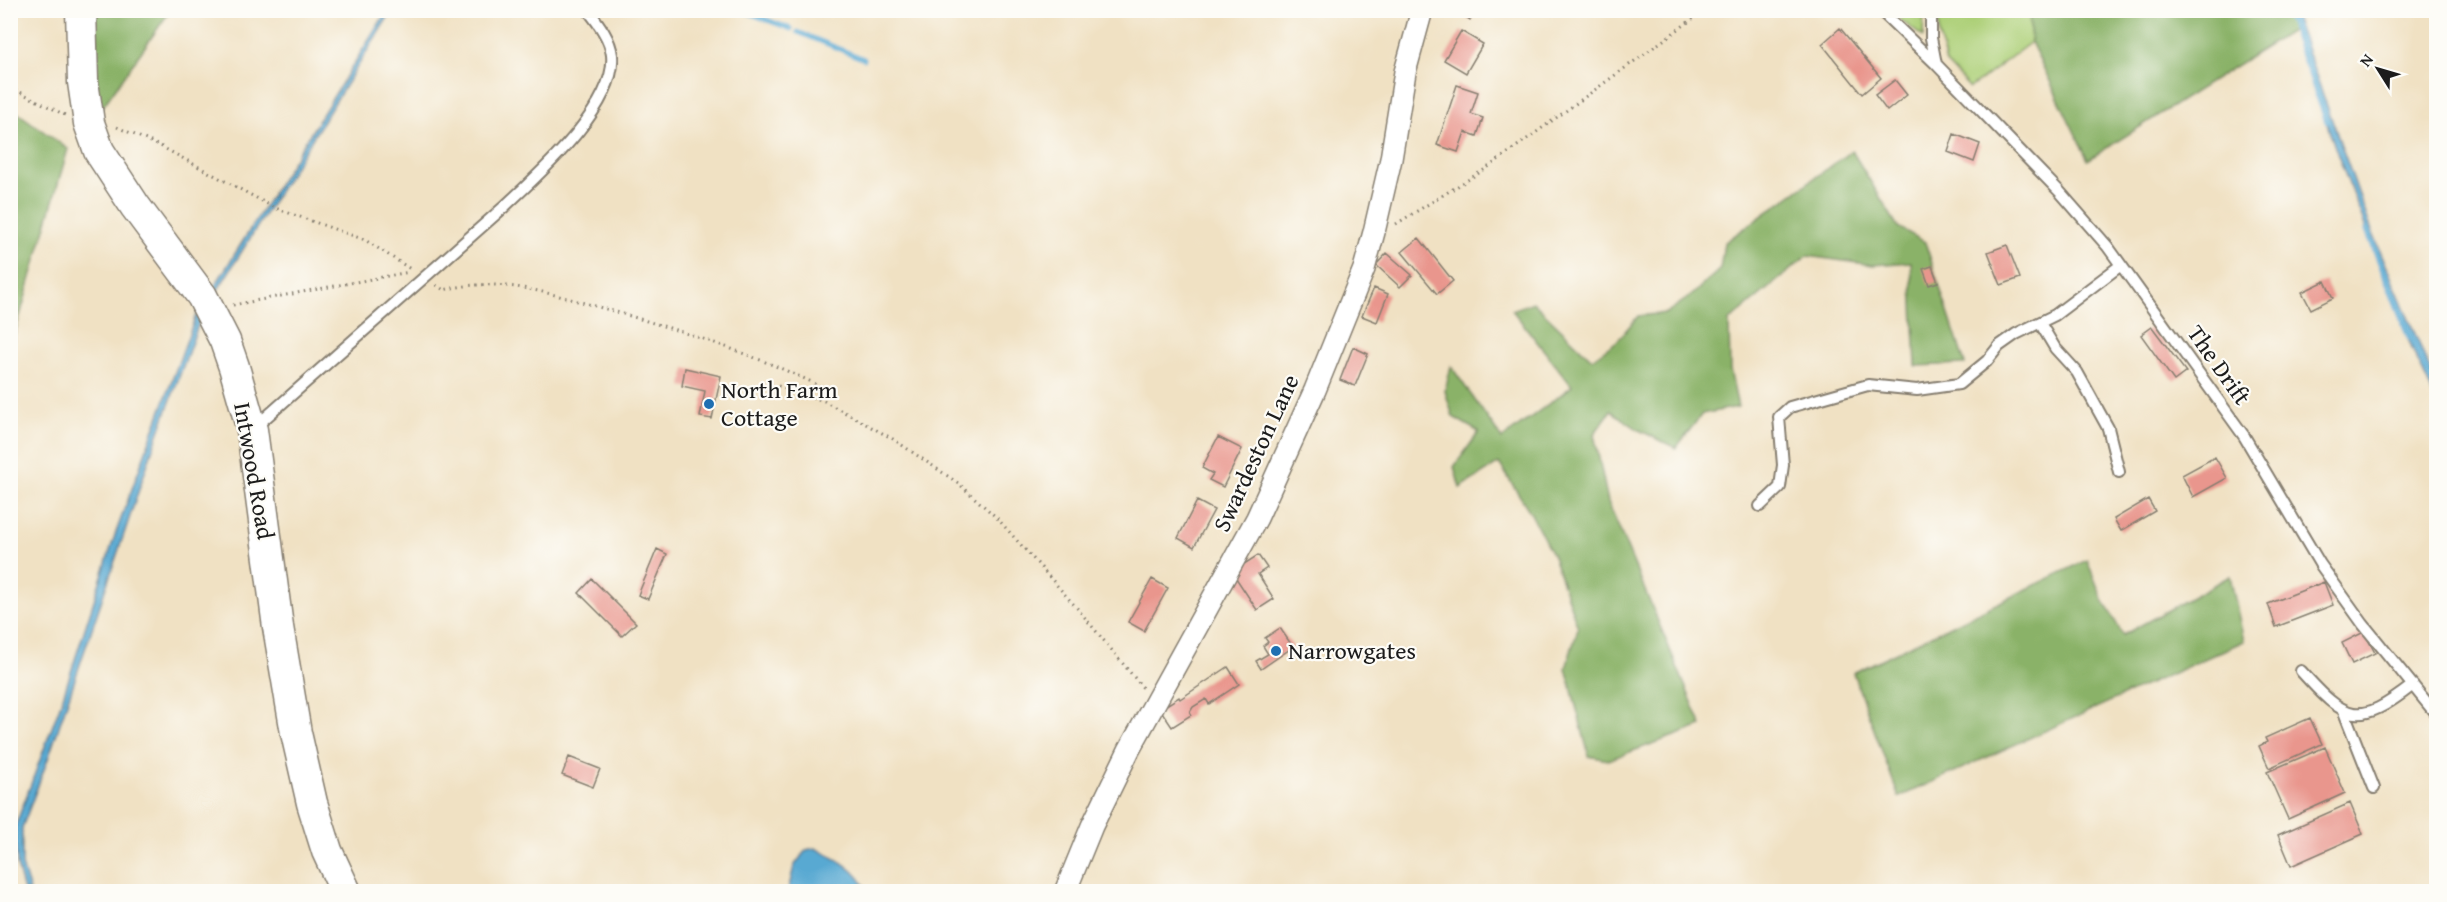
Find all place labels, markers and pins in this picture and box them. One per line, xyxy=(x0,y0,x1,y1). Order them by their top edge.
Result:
place label: North Farm Cottage xyxy=(721,372,838,435)
marker: North Farm Cottage xyxy=(702,397,716,411)
place label: Narrowgates xyxy=(1288,633,1416,668)
marker: Narrowgates xyxy=(1269,644,1283,658)

